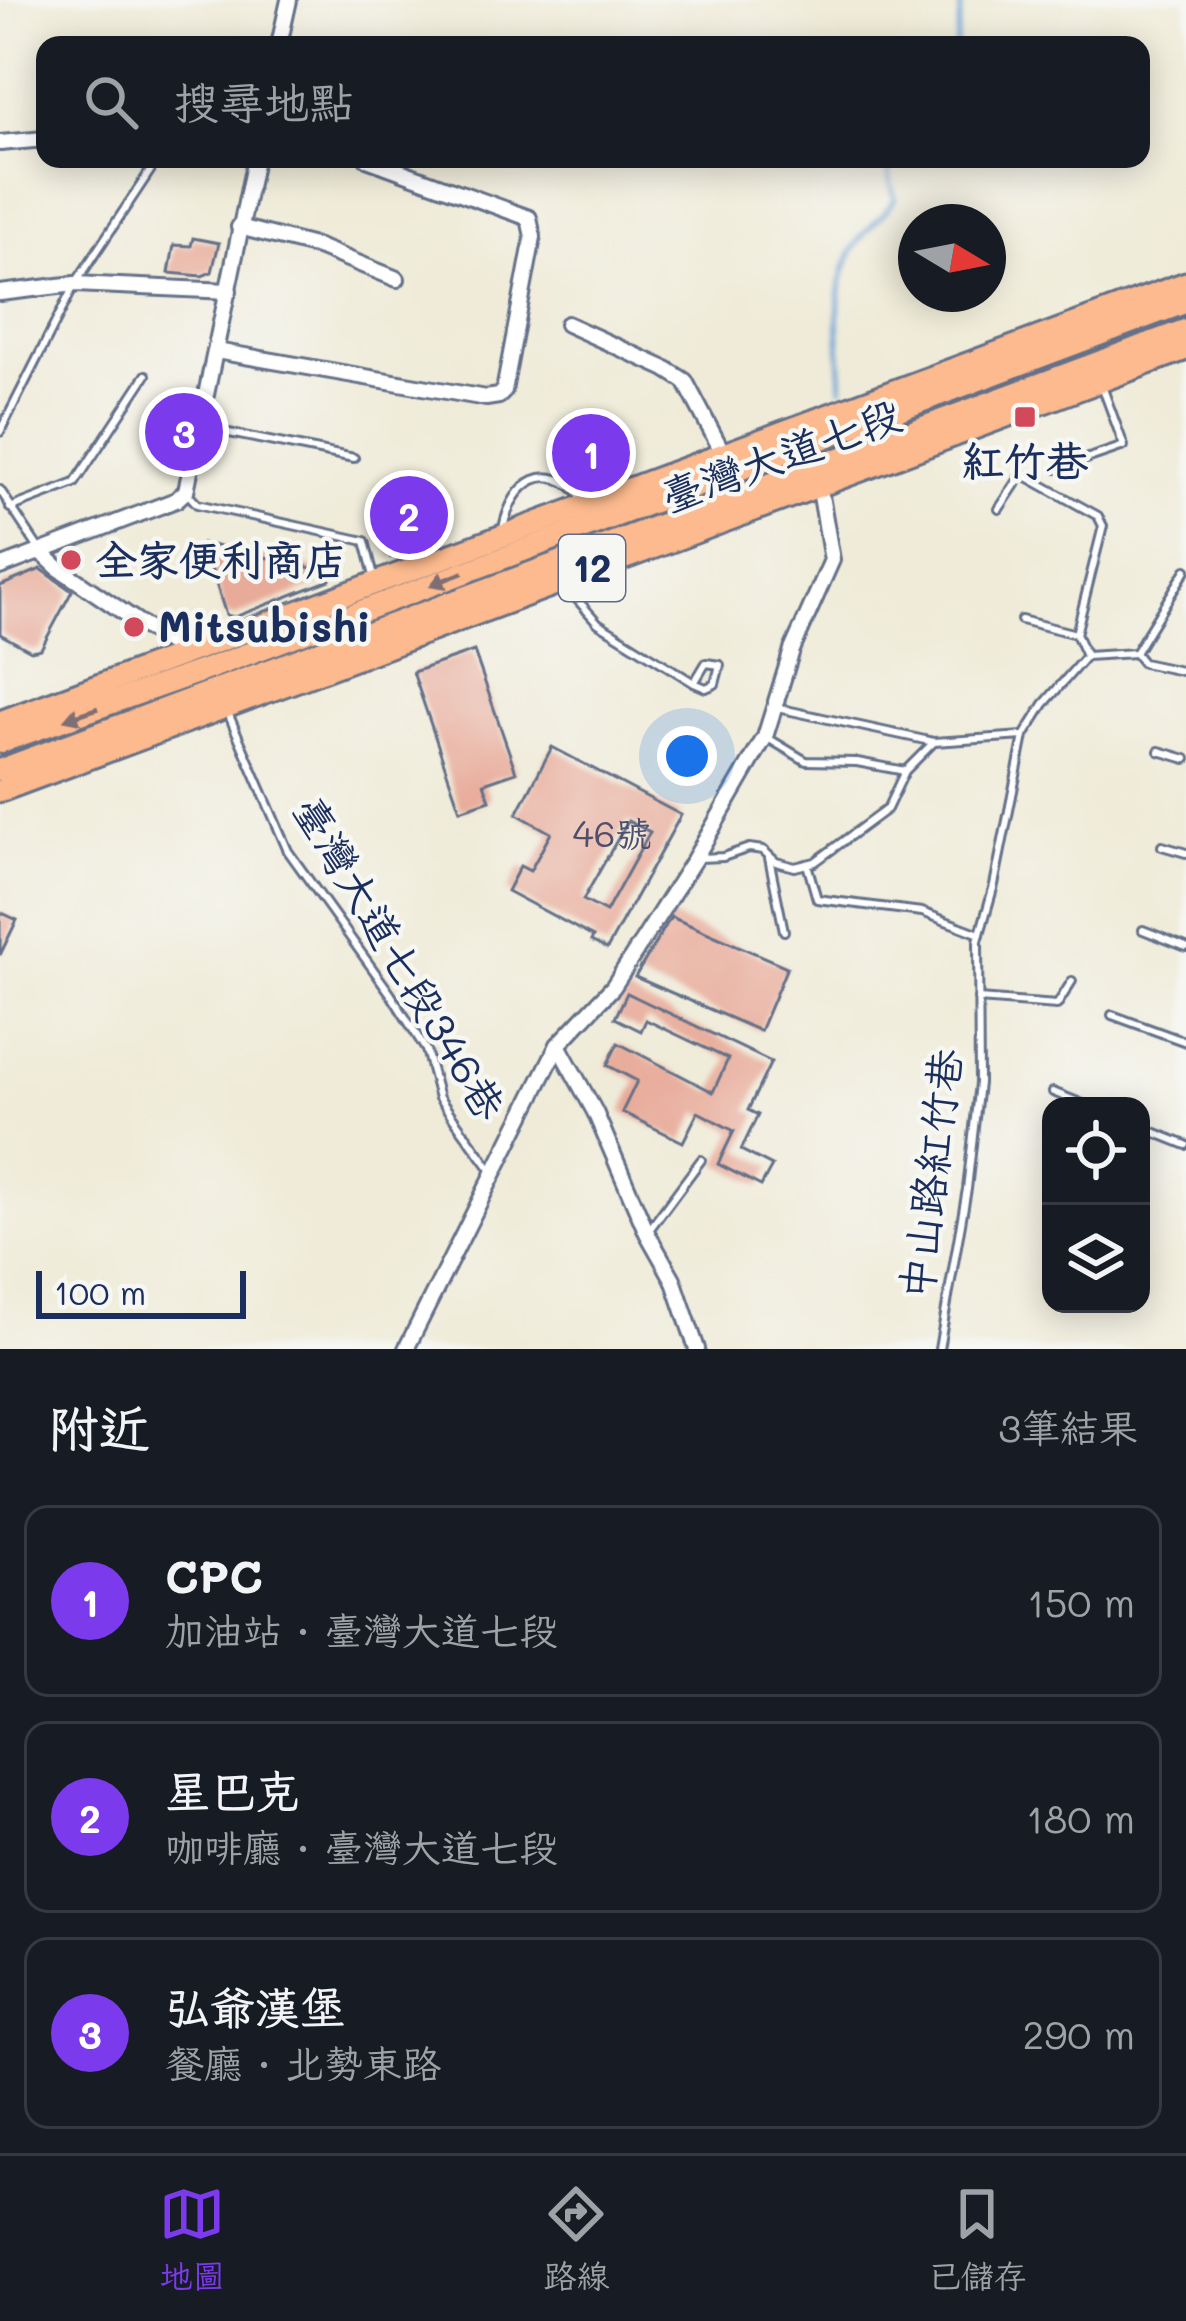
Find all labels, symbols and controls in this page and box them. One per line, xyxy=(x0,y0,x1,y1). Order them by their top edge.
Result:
search box xyxy=(36,36,1150,168)
icon: search xyxy=(78,69,144,135)
text: 搜尋地點 xyxy=(174,72,354,130)
north arrow xyxy=(898,204,1006,312)
street label: 臺灣大道七段 xyxy=(653,386,908,524)
pin: 3 xyxy=(145,387,223,477)
marker: 紅竹巷 xyxy=(1012,404,1038,430)
pin: 1 xyxy=(552,408,630,498)
place label: 紅竹巷 xyxy=(962,432,1089,487)
pin: 2 xyxy=(370,470,448,560)
place label: 全家便利商店 xyxy=(95,531,347,586)
road number: 12 xyxy=(559,535,625,601)
marker: 全家便利商店 xyxy=(58,547,84,573)
one-way arrow xyxy=(429,570,465,589)
place label: Mitsubishi xyxy=(158,598,371,653)
marker: Mitsubishi xyxy=(121,614,147,640)
one-way arrow xyxy=(63,706,99,724)
your location xyxy=(657,726,717,786)
street label: 臺灣大道七段346巷 xyxy=(282,785,519,1129)
house number: 46號 xyxy=(573,809,651,856)
street label: 中山路紅竹巷 xyxy=(887,1045,972,1302)
map controls xyxy=(1042,1097,1150,1313)
button: locate xyxy=(1042,1097,1150,1205)
button: layers xyxy=(1042,1205,1150,1313)
scale bar xyxy=(36,1265,246,1318)
text: 100 m xyxy=(54,1270,146,1313)
text: 附近 xyxy=(48,1393,150,1460)
text: 3筆結果 xyxy=(998,1401,1138,1452)
text: CPC xyxy=(165,1546,263,1604)
text: 1 xyxy=(81,1576,99,1627)
text: 150 m xyxy=(1027,1576,1135,1627)
text: 加油站 · 臺灣大道七段 xyxy=(165,1604,558,1655)
text: 星巴克 xyxy=(165,1761,300,1819)
text: 2 xyxy=(79,1792,101,1843)
text: 180 m xyxy=(1026,1792,1135,1843)
text: 咖啡廳 · 臺灣大道七段 xyxy=(165,1821,558,1872)
text: 弘爺漢堡 xyxy=(165,1977,345,2035)
text: 3 xyxy=(78,2008,102,2059)
text: 290 m xyxy=(1023,2008,1135,2059)
text: 餐廳 · 北勢東路 xyxy=(165,2037,441,2088)
tab: 地圖 xyxy=(159,2181,225,2297)
tab: 路線 xyxy=(543,2181,609,2297)
tab: 已儲存 xyxy=(928,2181,1027,2297)

